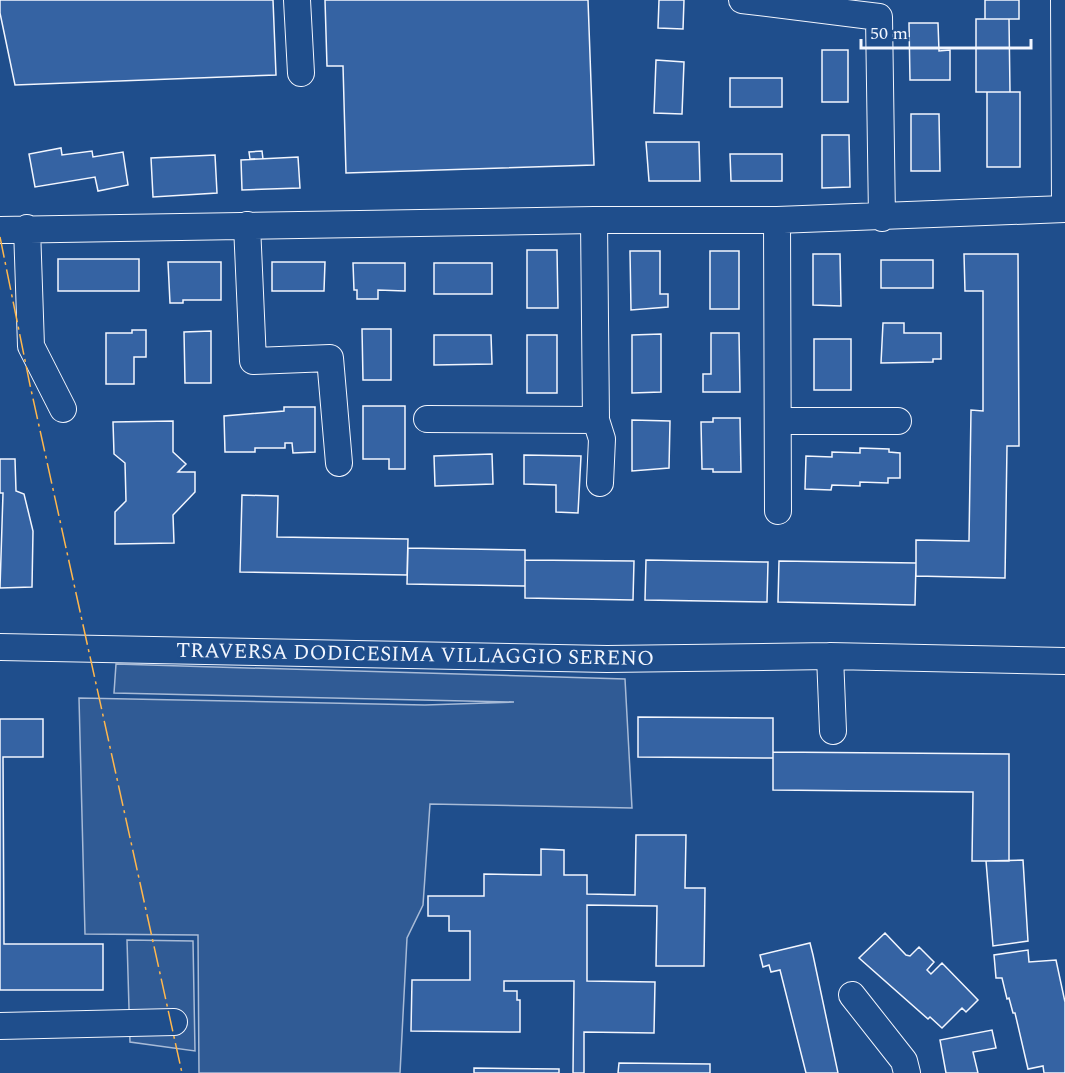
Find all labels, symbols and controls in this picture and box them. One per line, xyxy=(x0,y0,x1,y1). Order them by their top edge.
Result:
scale bar xyxy=(861,12,1030,50)
text: 50 m xyxy=(870,20,908,47)
street label: TRAVERSA DODICESIMA VILLAGGIO SERENO xyxy=(176,635,654,675)

